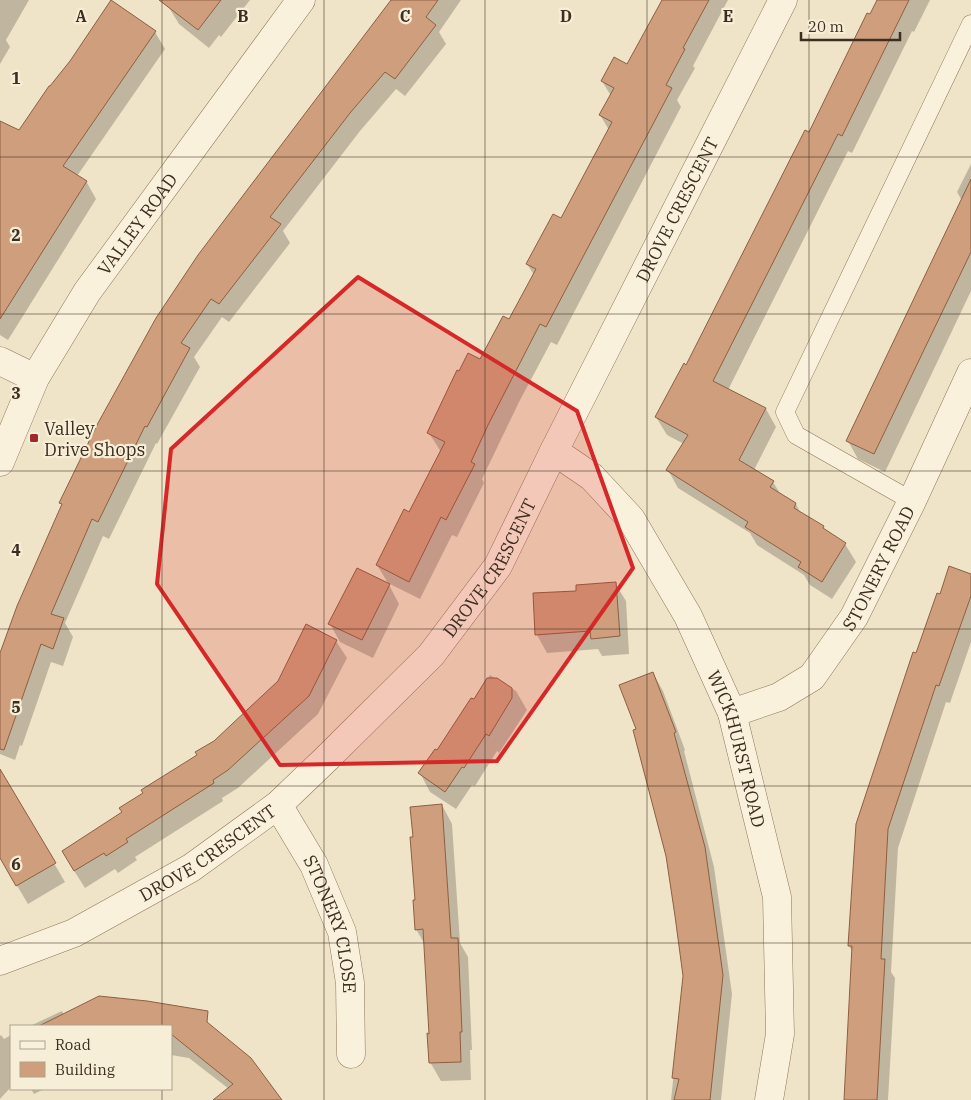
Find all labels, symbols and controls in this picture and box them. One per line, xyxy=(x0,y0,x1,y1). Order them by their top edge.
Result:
text: A xyxy=(75,6,87,26)
text: B xyxy=(237,6,249,26)
text: C xyxy=(400,6,410,26)
text: D xyxy=(560,6,572,26)
text: E xyxy=(723,6,733,26)
scale bar xyxy=(801,10,900,42)
text: 20 m xyxy=(808,17,844,36)
text: 1 xyxy=(11,68,21,88)
street label: DROVE CRESCENT xyxy=(630,133,723,286)
street label: VALLEY ROAD xyxy=(92,168,182,279)
text: 2 xyxy=(11,225,21,245)
text: 3 xyxy=(11,383,21,403)
place label: Valley Drive Shops xyxy=(44,417,145,461)
marker: Valley Drive Shops xyxy=(28,432,40,444)
street label: DROVE CRESCENT xyxy=(437,494,541,642)
street label: STONERY ROAD xyxy=(837,502,919,635)
text: 4 xyxy=(11,540,21,560)
street label: WICKHURST ROAD xyxy=(703,666,771,830)
text: 5 xyxy=(11,697,21,717)
street label: DROVE CRESCENT xyxy=(135,799,280,906)
street label: STONERY CLOSE xyxy=(299,850,362,993)
text: 6 xyxy=(11,854,21,874)
legend xyxy=(10,1025,172,1090)
text: Road xyxy=(55,1035,91,1054)
text: Building xyxy=(55,1060,115,1079)

